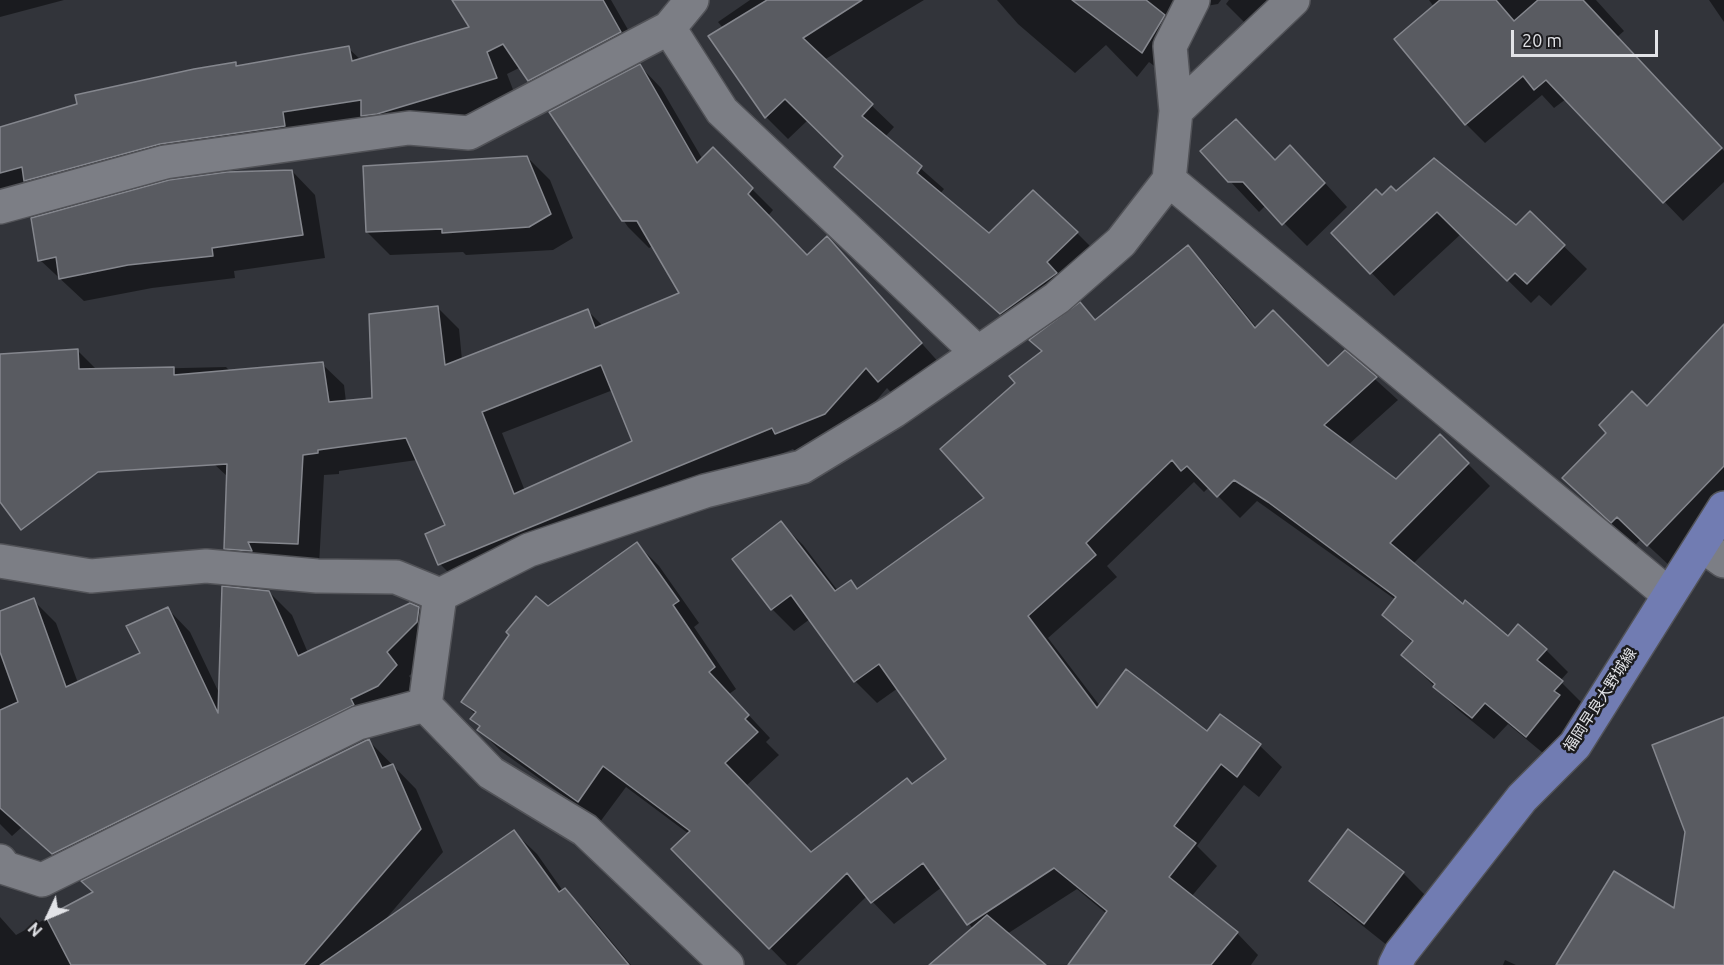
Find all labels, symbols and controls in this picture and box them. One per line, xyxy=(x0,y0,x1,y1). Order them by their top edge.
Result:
scale bar xyxy=(1514,18,1661,56)
text: 20 m xyxy=(1522,30,1562,50)
street label: 福岡早良大野城線 xyxy=(1560,645,1640,755)
north arrow xyxy=(18,887,78,947)
text: N xyxy=(24,919,46,940)

